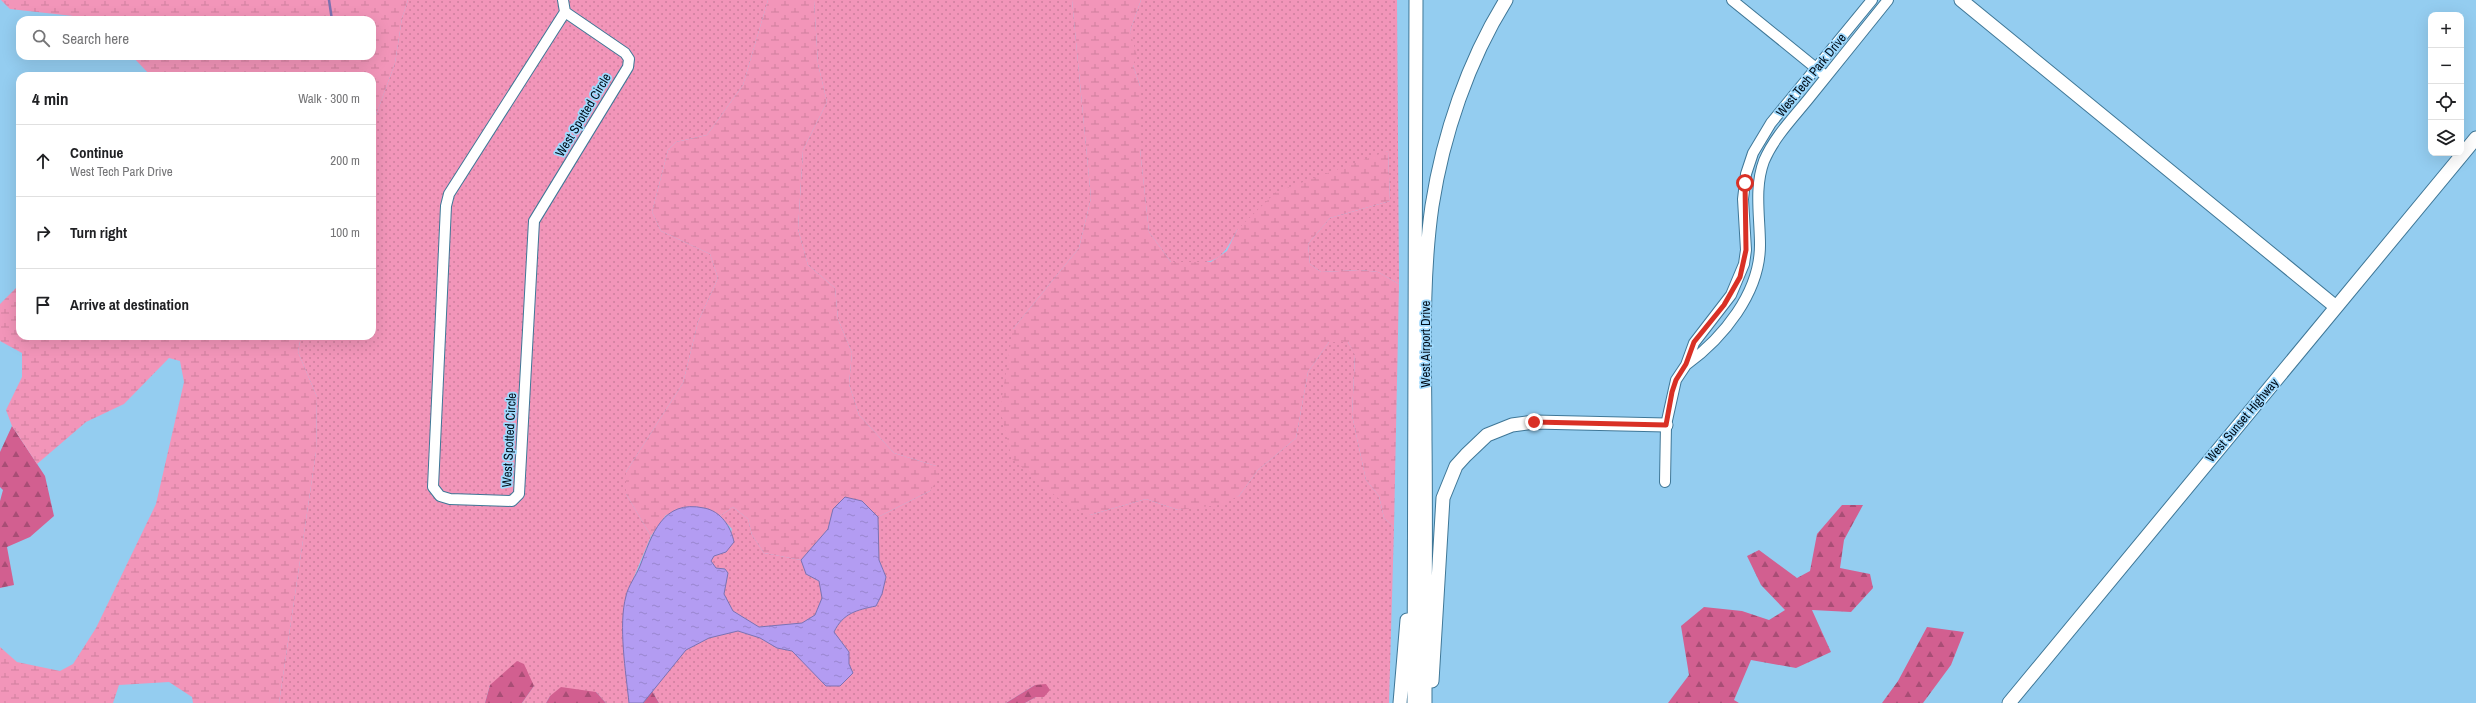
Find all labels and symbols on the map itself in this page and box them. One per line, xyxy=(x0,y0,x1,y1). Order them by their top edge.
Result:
street label: West Tech Park Drive xyxy=(1772,30,1850,120)
street label: West Spotted Circle xyxy=(551,70,615,160)
route start xyxy=(1736,174,1754,192)
street label: West Airport Drive xyxy=(1417,300,1434,387)
street label: West Sunset Highway xyxy=(2202,374,2283,466)
street label: West Spotted Circle xyxy=(498,392,520,488)
route end xyxy=(1525,413,1543,431)

